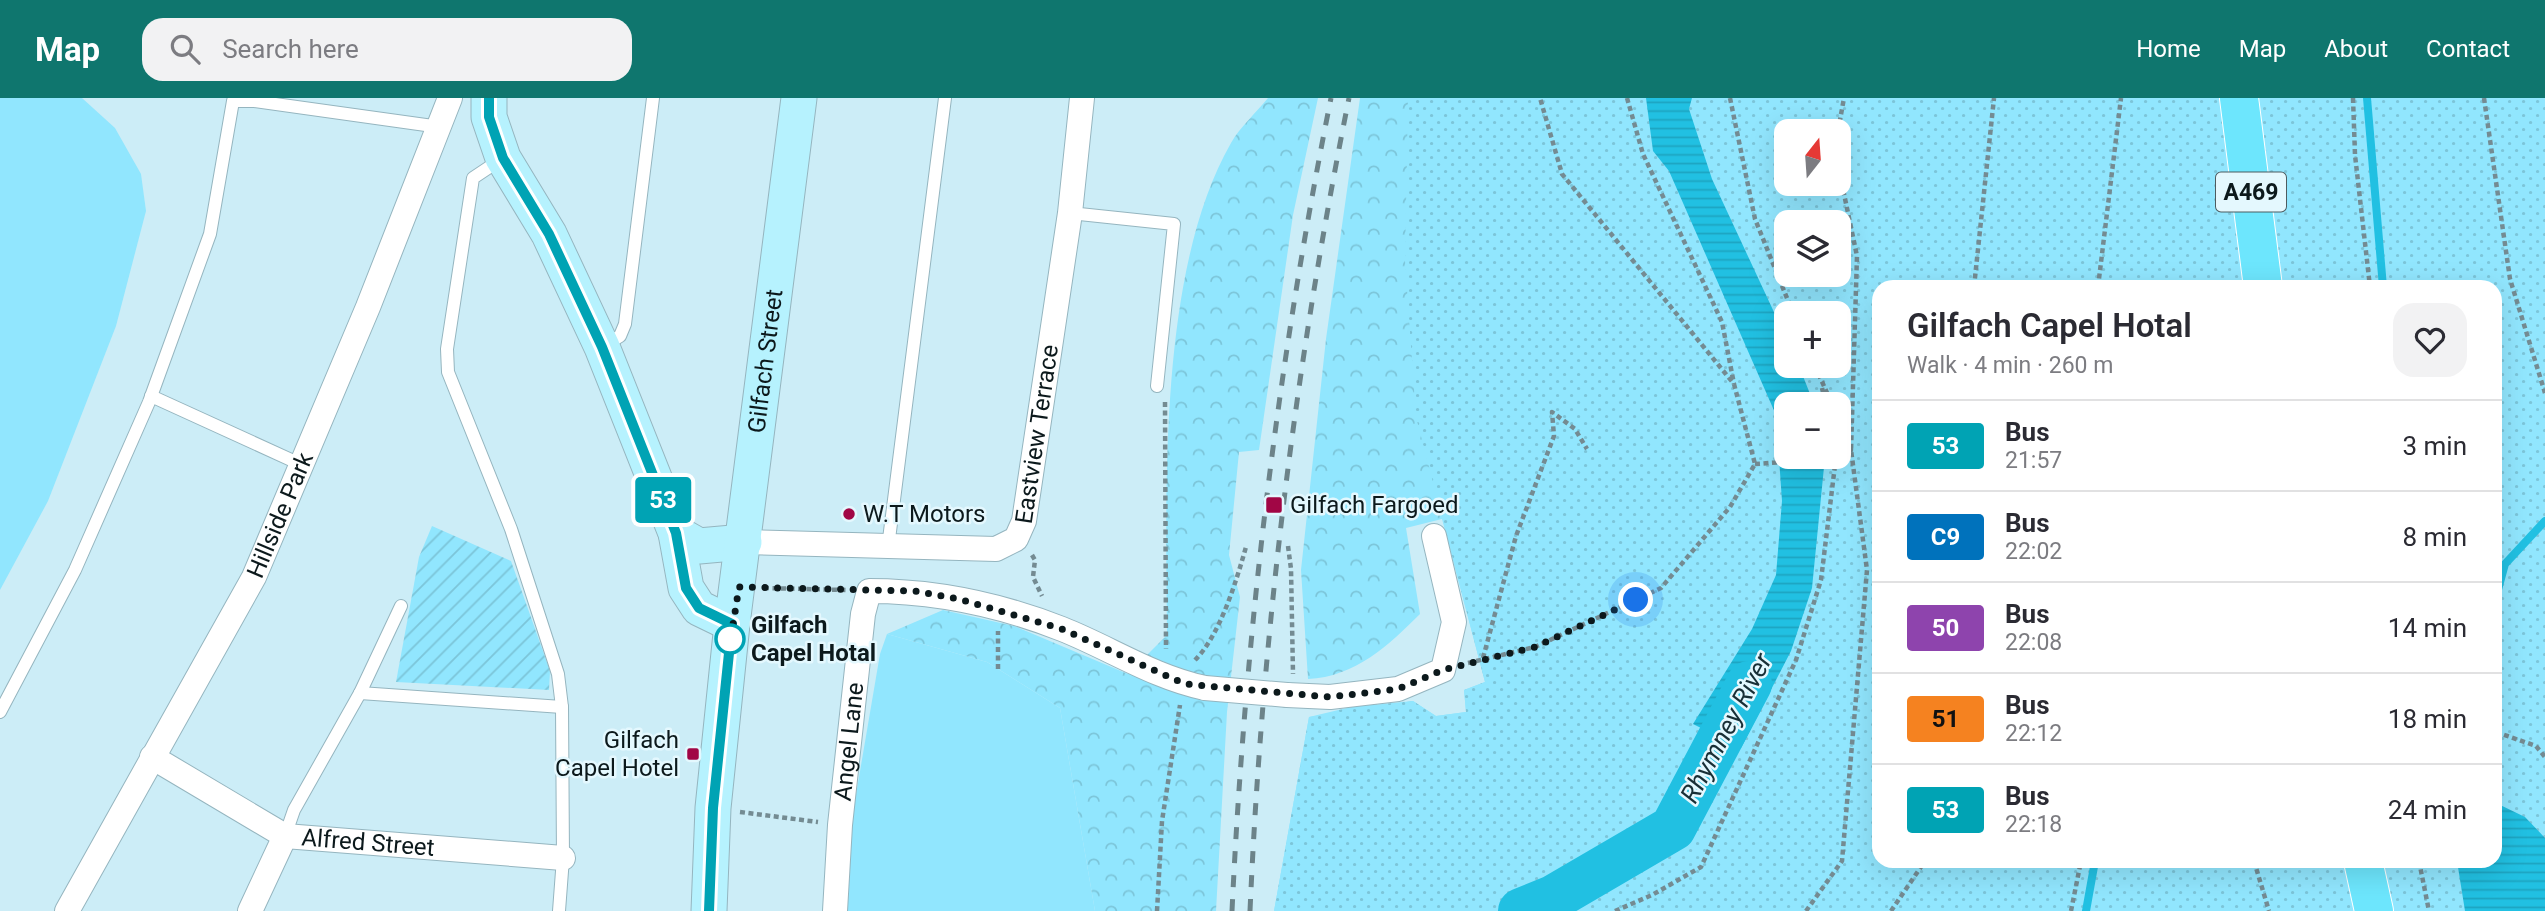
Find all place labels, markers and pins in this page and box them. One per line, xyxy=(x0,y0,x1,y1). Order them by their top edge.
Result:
place label: Gilfach Fargoed xyxy=(1290,491,1458,519)
marker: Gilfach Fargoed xyxy=(1264,495,1284,515)
place label: W.T Motors xyxy=(863,500,985,528)
marker: W.T Motors xyxy=(841,506,857,522)
place label: Gilfach Capel Hotal xyxy=(751,611,876,667)
marker: Gilfach Capel Hotal xyxy=(715,624,745,654)
place label: Gilfach Capel Hotel xyxy=(555,726,679,782)
marker: Gilfach Capel Hotel xyxy=(685,746,701,762)

